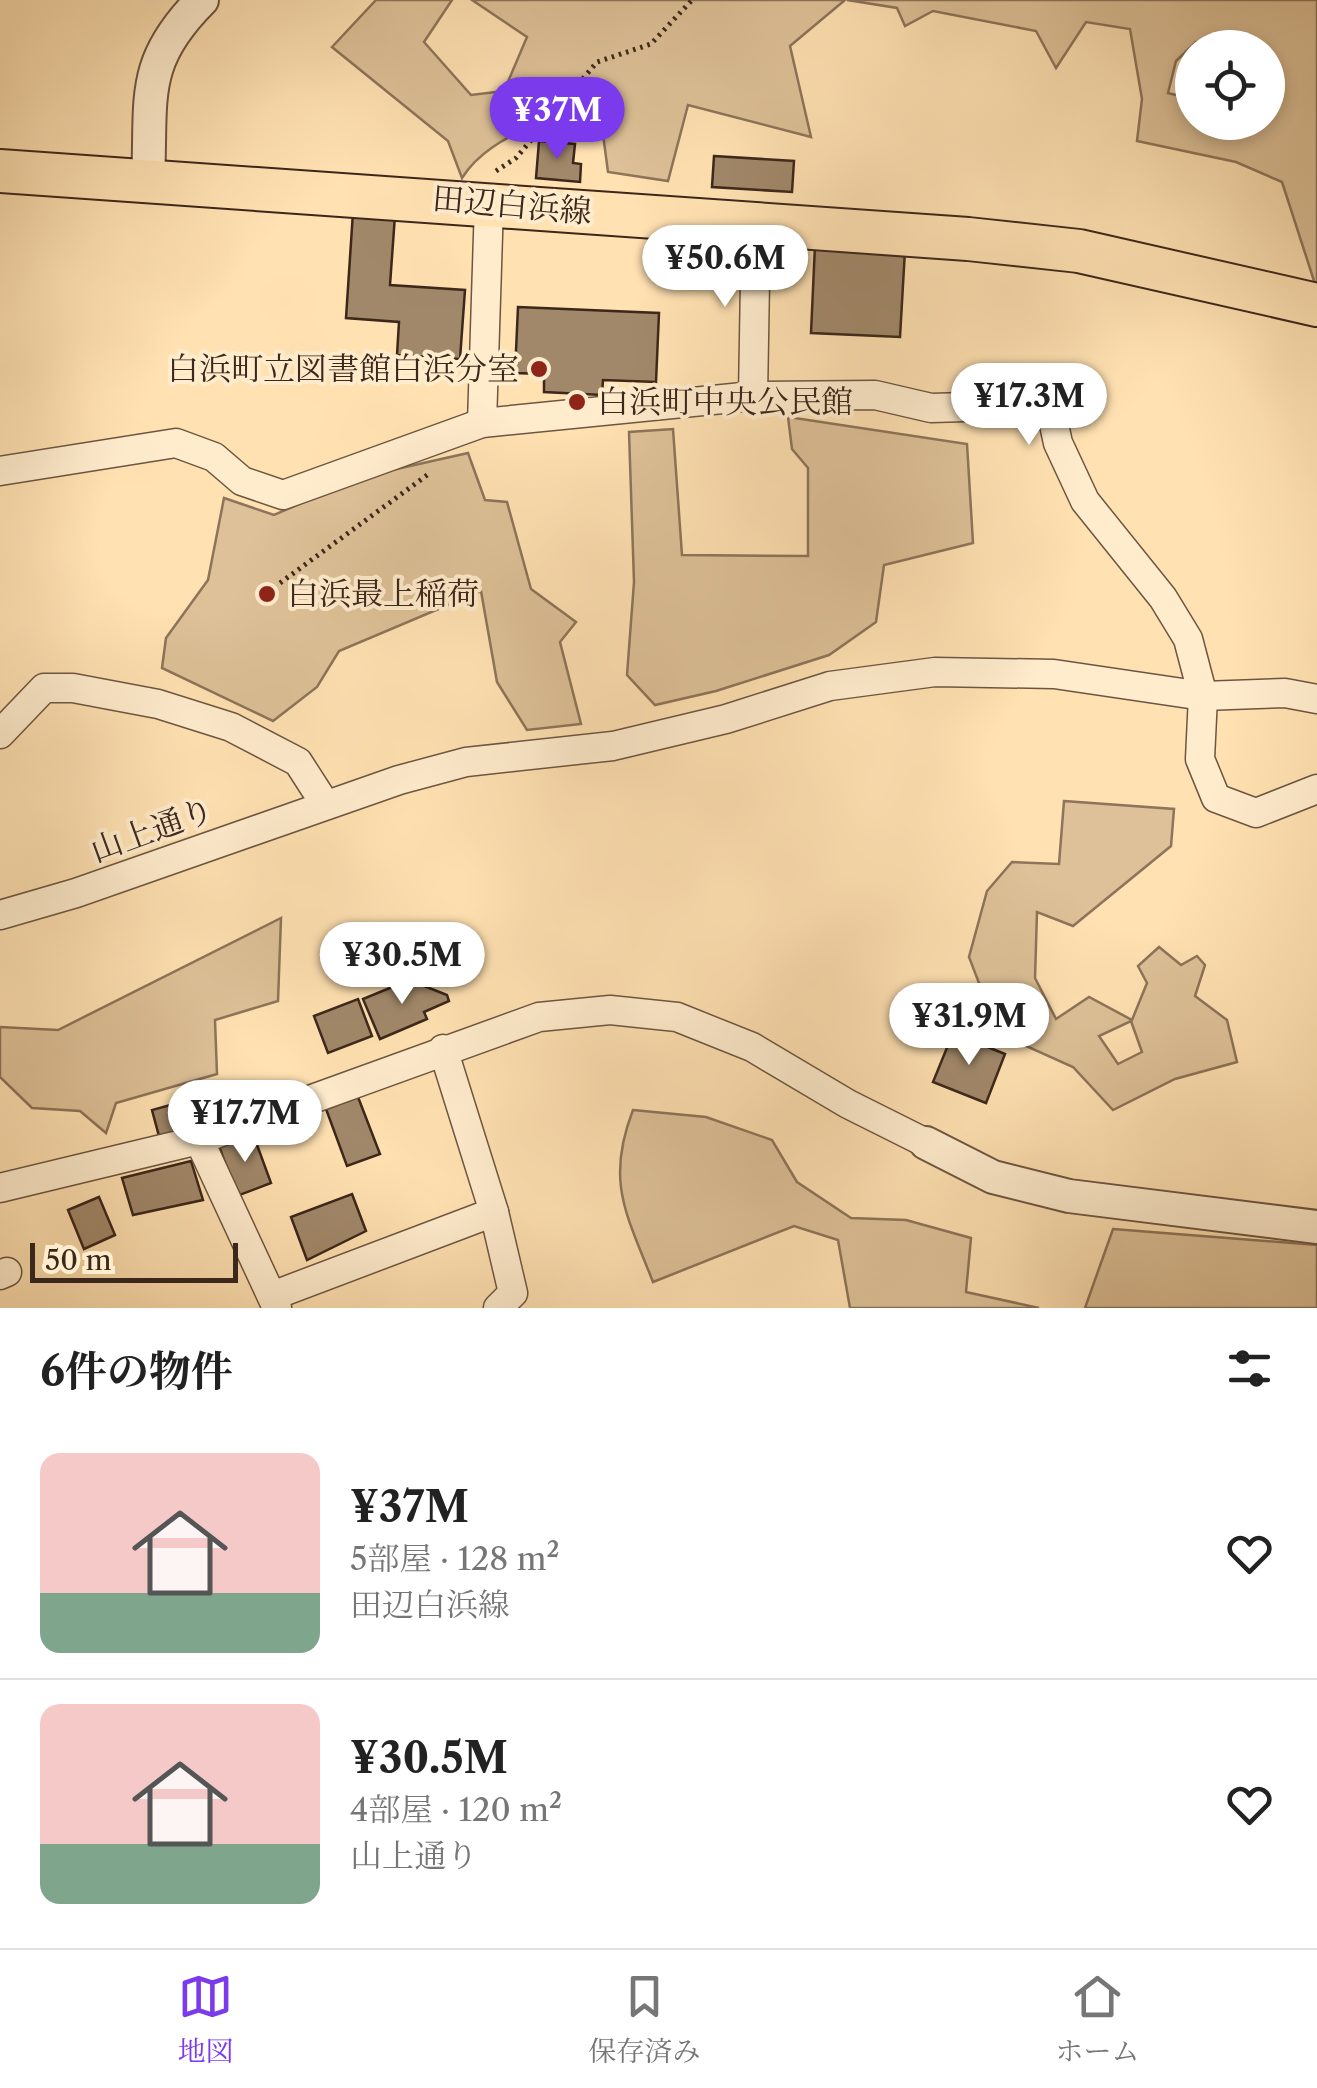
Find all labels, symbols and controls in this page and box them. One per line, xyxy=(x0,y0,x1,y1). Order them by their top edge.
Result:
map controls xyxy=(1175,30,1285,140)
button: locate xyxy=(1175,30,1285,140)
pin: ¥37M xyxy=(498,77,616,162)
text: ¥37M xyxy=(512,90,602,129)
street label: 田辺白浜線 xyxy=(431,178,593,231)
pin: ¥50.6M xyxy=(644,225,806,310)
text: ¥50.6M xyxy=(664,238,786,277)
place label: 白浜町立図書館白浜分室 xyxy=(167,349,519,388)
marker: 白浜町立図書館白浜分室 xyxy=(528,358,550,380)
pin: ¥17.3M xyxy=(948,363,1110,448)
text: ¥17.3M xyxy=(973,376,1085,415)
place label: 白浜町中央公民館 xyxy=(597,382,853,421)
marker: 白浜町中央公民館 xyxy=(566,391,588,413)
place label: 白浜最上稲荷 xyxy=(287,574,479,613)
marker: 白浜最上稲荷 xyxy=(256,583,278,605)
street label: 山上通り xyxy=(85,789,219,870)
pin: ¥30.5M xyxy=(321,922,483,1007)
text: ¥30.5M xyxy=(342,935,462,974)
pin: ¥31.9M xyxy=(888,983,1050,1068)
text: ¥31.9M xyxy=(911,996,1027,1035)
pin: ¥17.7M xyxy=(164,1080,326,1165)
text: ¥17.7M xyxy=(190,1093,300,1132)
scale bar xyxy=(30,1238,238,1282)
text: 50 m xyxy=(45,1243,112,1277)
icon: filters xyxy=(1222,1341,1277,1396)
text: 6件の物件 xyxy=(40,1345,233,1397)
text: ¥37M xyxy=(350,1481,469,1533)
icon: home xyxy=(120,1493,240,1613)
icon: heart xyxy=(1222,1526,1277,1581)
text: 5部屋 · 128 m² xyxy=(350,1539,560,1578)
text: 田辺白浜線 xyxy=(350,1585,510,1624)
text: ¥30.5M xyxy=(350,1732,508,1784)
icon: home xyxy=(120,1744,240,1864)
icon: heart xyxy=(1222,1777,1277,1832)
text: 4部屋 · 120 m² xyxy=(350,1790,562,1829)
text: 山上通り xyxy=(350,1836,478,1875)
tab: 地図 xyxy=(177,1969,234,2069)
tab: 保存済み xyxy=(588,1969,701,2069)
tab: ホーム xyxy=(1055,1969,1140,2069)

